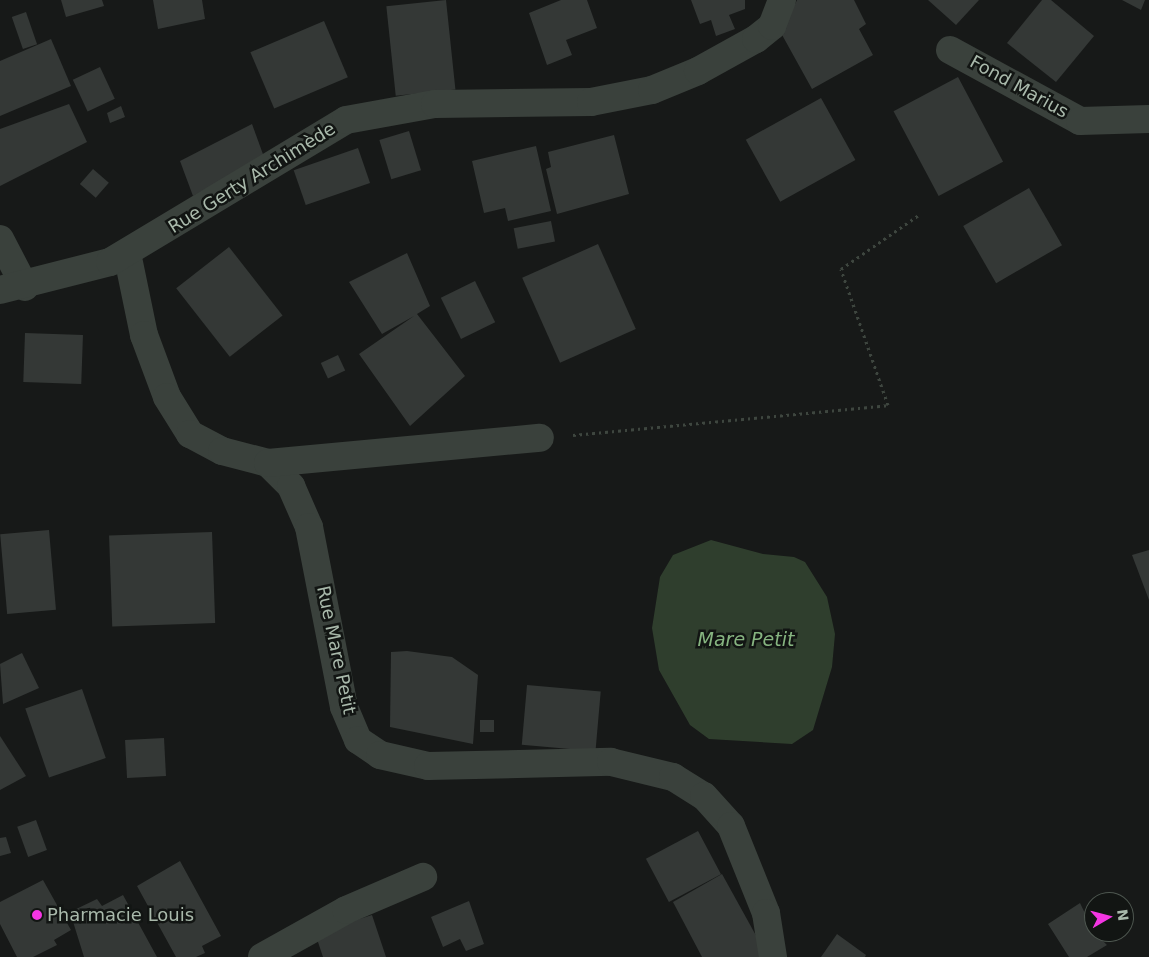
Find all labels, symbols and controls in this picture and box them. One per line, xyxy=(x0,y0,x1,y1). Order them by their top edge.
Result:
street label: Fond Marius xyxy=(966,51,1072,123)
street label: Rue Gerty Archimède xyxy=(165,118,339,238)
street label: Rue Mare Petit xyxy=(312,584,360,716)
water label: Mare Petit xyxy=(698,629,794,651)
north arrow xyxy=(1084,892,1134,942)
place label: Pharmacie Louis xyxy=(47,904,194,926)
text: N xyxy=(1114,908,1132,922)
marker: Pharmacie Louis xyxy=(31,909,43,921)

